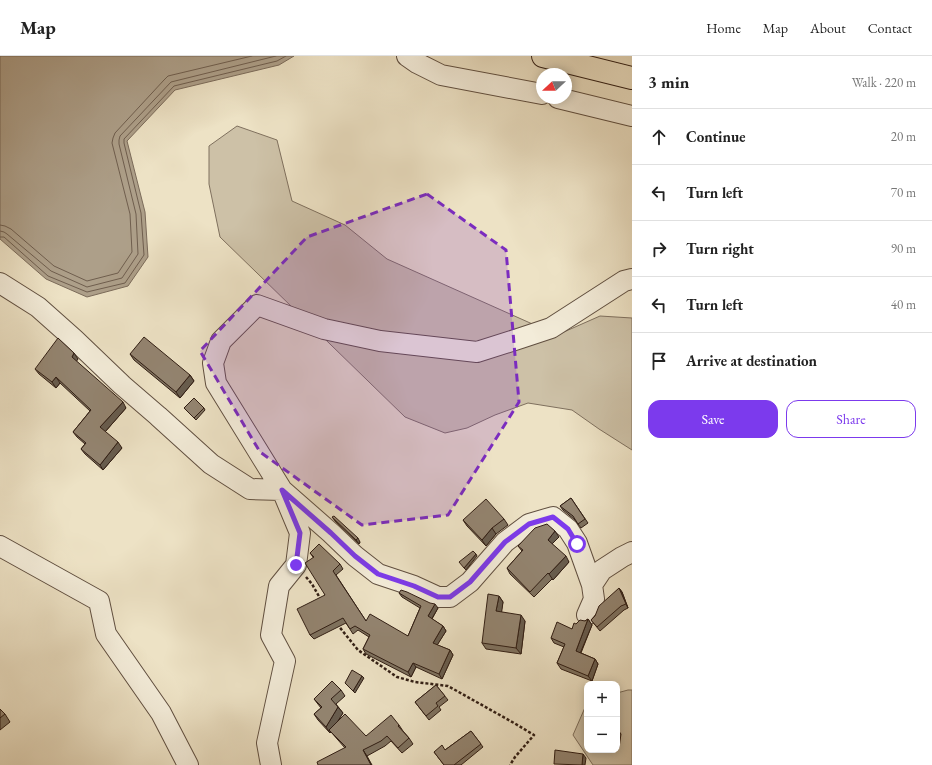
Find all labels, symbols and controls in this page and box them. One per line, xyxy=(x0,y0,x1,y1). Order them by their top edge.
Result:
text: Map xyxy=(20,15,56,40)
text: Home xyxy=(706,19,741,37)
text: Map xyxy=(763,19,788,37)
text: About xyxy=(810,19,846,37)
text: Contact xyxy=(868,19,912,37)
north arrow xyxy=(536,68,572,104)
text: 3 min xyxy=(648,71,689,93)
text: Walk · 220 m xyxy=(852,74,916,91)
icon: ahead xyxy=(648,126,670,148)
text: Continue xyxy=(686,127,746,146)
text: 20 m xyxy=(891,128,916,145)
icon: left xyxy=(648,182,670,204)
text: Turn left xyxy=(686,183,743,202)
text: 70 m xyxy=(891,184,916,201)
icon: right xyxy=(648,238,670,260)
text: Turn right xyxy=(686,239,754,258)
text: 90 m xyxy=(891,240,916,257)
icon: left xyxy=(648,294,670,316)
text: Turn left xyxy=(686,295,743,314)
text: 40 m xyxy=(891,296,916,313)
icon: arrive xyxy=(648,350,670,372)
text: Arrive at destination xyxy=(686,351,817,370)
button: Save xyxy=(648,400,778,438)
button: Share xyxy=(786,400,916,438)
route start xyxy=(568,535,586,553)
route end xyxy=(287,556,305,574)
map controls xyxy=(584,681,620,753)
button: + xyxy=(584,681,620,717)
button: − xyxy=(584,717,620,753)

